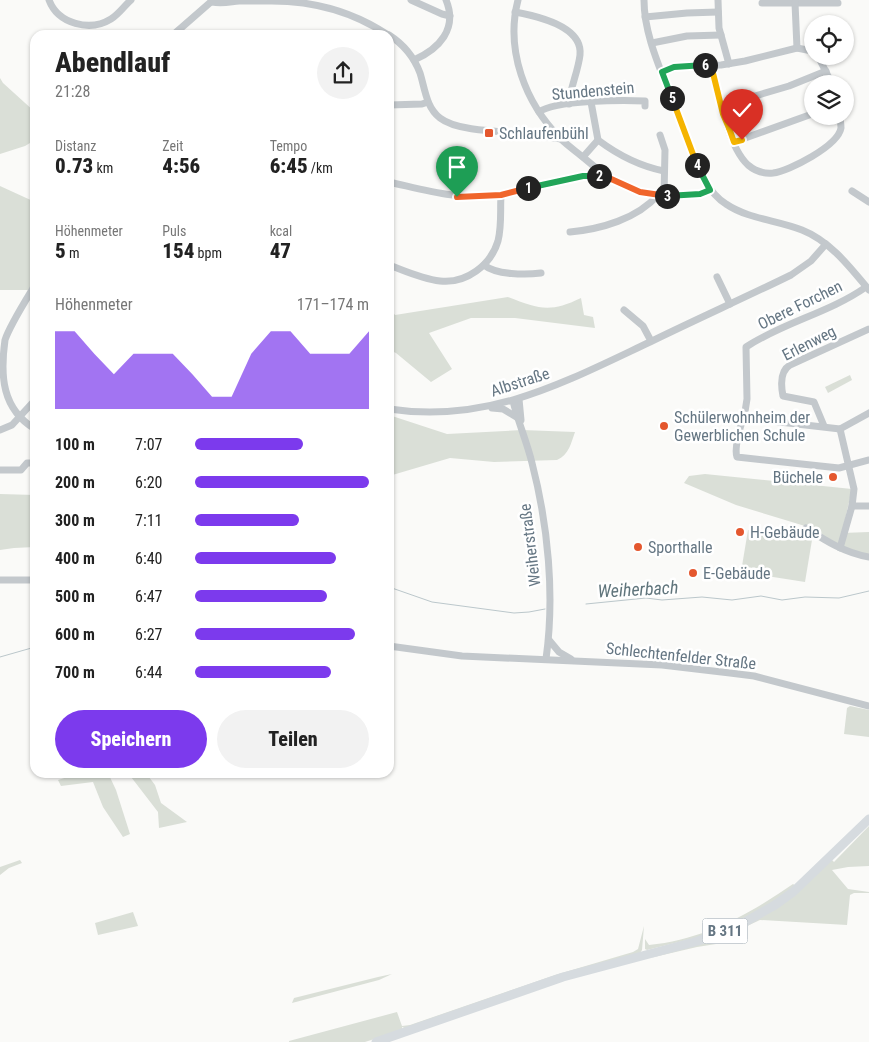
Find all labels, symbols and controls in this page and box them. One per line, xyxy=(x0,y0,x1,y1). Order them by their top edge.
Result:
map controls xyxy=(804,15,854,125)
button: locate xyxy=(804,15,854,65)
text: Abendlauf xyxy=(55,46,170,79)
button: share xyxy=(317,47,369,99)
pin: 6 xyxy=(692,52,718,78)
text: 6 xyxy=(702,57,709,73)
button: layers xyxy=(804,75,854,125)
street label: Stundenstein xyxy=(551,78,635,104)
text: 21:28 xyxy=(55,82,90,101)
pin: 5 xyxy=(660,86,684,110)
pin xyxy=(721,89,763,140)
text: 5 xyxy=(669,90,676,106)
icon: check xyxy=(728,96,756,124)
place label: Schlaufenbühl xyxy=(499,124,589,143)
marker: Schlaufenbühl xyxy=(483,127,495,139)
text: Distanz xyxy=(55,138,96,154)
text: Zeit xyxy=(162,138,183,154)
text: Tempo xyxy=(270,138,307,154)
pin xyxy=(436,146,478,197)
pin: 4 xyxy=(684,152,710,178)
icon: arrive xyxy=(443,153,471,181)
text: 0.73 xyxy=(55,154,93,178)
text: 4:56 xyxy=(162,154,200,178)
text: 6:45 xyxy=(270,154,308,178)
text: 4 xyxy=(694,157,701,173)
text: km xyxy=(93,160,113,176)
text: /km xyxy=(308,160,333,176)
pin: 2 xyxy=(586,164,612,188)
text: 2 xyxy=(596,168,603,184)
pin: 1 xyxy=(516,176,540,200)
text: 1 xyxy=(525,180,532,196)
pin: 3 xyxy=(654,184,680,208)
text: 3 xyxy=(664,188,671,204)
text: Höhenmeter xyxy=(55,223,123,239)
text: Puls xyxy=(162,223,186,239)
text: kcal xyxy=(270,223,292,239)
text: 5 xyxy=(55,239,66,263)
text: 154 xyxy=(162,239,194,263)
text: 47 xyxy=(270,239,291,263)
text: m xyxy=(66,245,79,261)
text: bpm xyxy=(194,245,222,261)
street label: Obere Forchen xyxy=(755,276,845,334)
text: Höhenmeter xyxy=(55,295,133,314)
text: 171–174 m xyxy=(297,295,369,314)
street label: Erlenweg xyxy=(779,321,839,365)
street label: Albstraße xyxy=(488,364,552,400)
place label: Schülerwohnheim der Gewerblichen Schule xyxy=(674,408,810,445)
marker: Schülerwohnheim der Gewerblichen Schule xyxy=(658,420,670,432)
text: 100 m xyxy=(55,435,95,454)
text: 7:07 xyxy=(135,435,162,454)
place label: Büchele xyxy=(773,468,823,487)
marker: Büchele xyxy=(827,471,839,483)
text: 200 m xyxy=(55,473,95,492)
text: 6:20 xyxy=(135,473,162,492)
street label: Weiherstraße xyxy=(515,502,545,588)
text: 300 m xyxy=(55,511,95,530)
text: 7:11 xyxy=(135,511,162,530)
place label: H-Gebäude xyxy=(750,523,820,542)
marker: H-Gebäude xyxy=(734,526,746,538)
place label: Sporthalle xyxy=(648,538,712,557)
marker: Sporthalle xyxy=(632,541,644,553)
text: 400 m xyxy=(55,549,95,568)
text: 6:40 xyxy=(135,549,162,568)
place label: E-Gebäude xyxy=(703,564,771,583)
marker: E-Gebäude xyxy=(687,567,699,579)
water label: Weiherbach xyxy=(597,576,679,602)
text: 500 m xyxy=(55,587,95,606)
text: 6:47 xyxy=(135,587,162,606)
text: 600 m xyxy=(55,625,95,644)
text: 6:27 xyxy=(135,625,162,644)
street label: Schlechtenfelder Straße xyxy=(605,639,757,673)
text: 700 m xyxy=(55,663,95,682)
text: 6:44 xyxy=(135,663,162,682)
button: Speichern xyxy=(55,710,207,768)
button: Teilen xyxy=(217,710,369,768)
road number: B 311 xyxy=(702,918,748,944)

